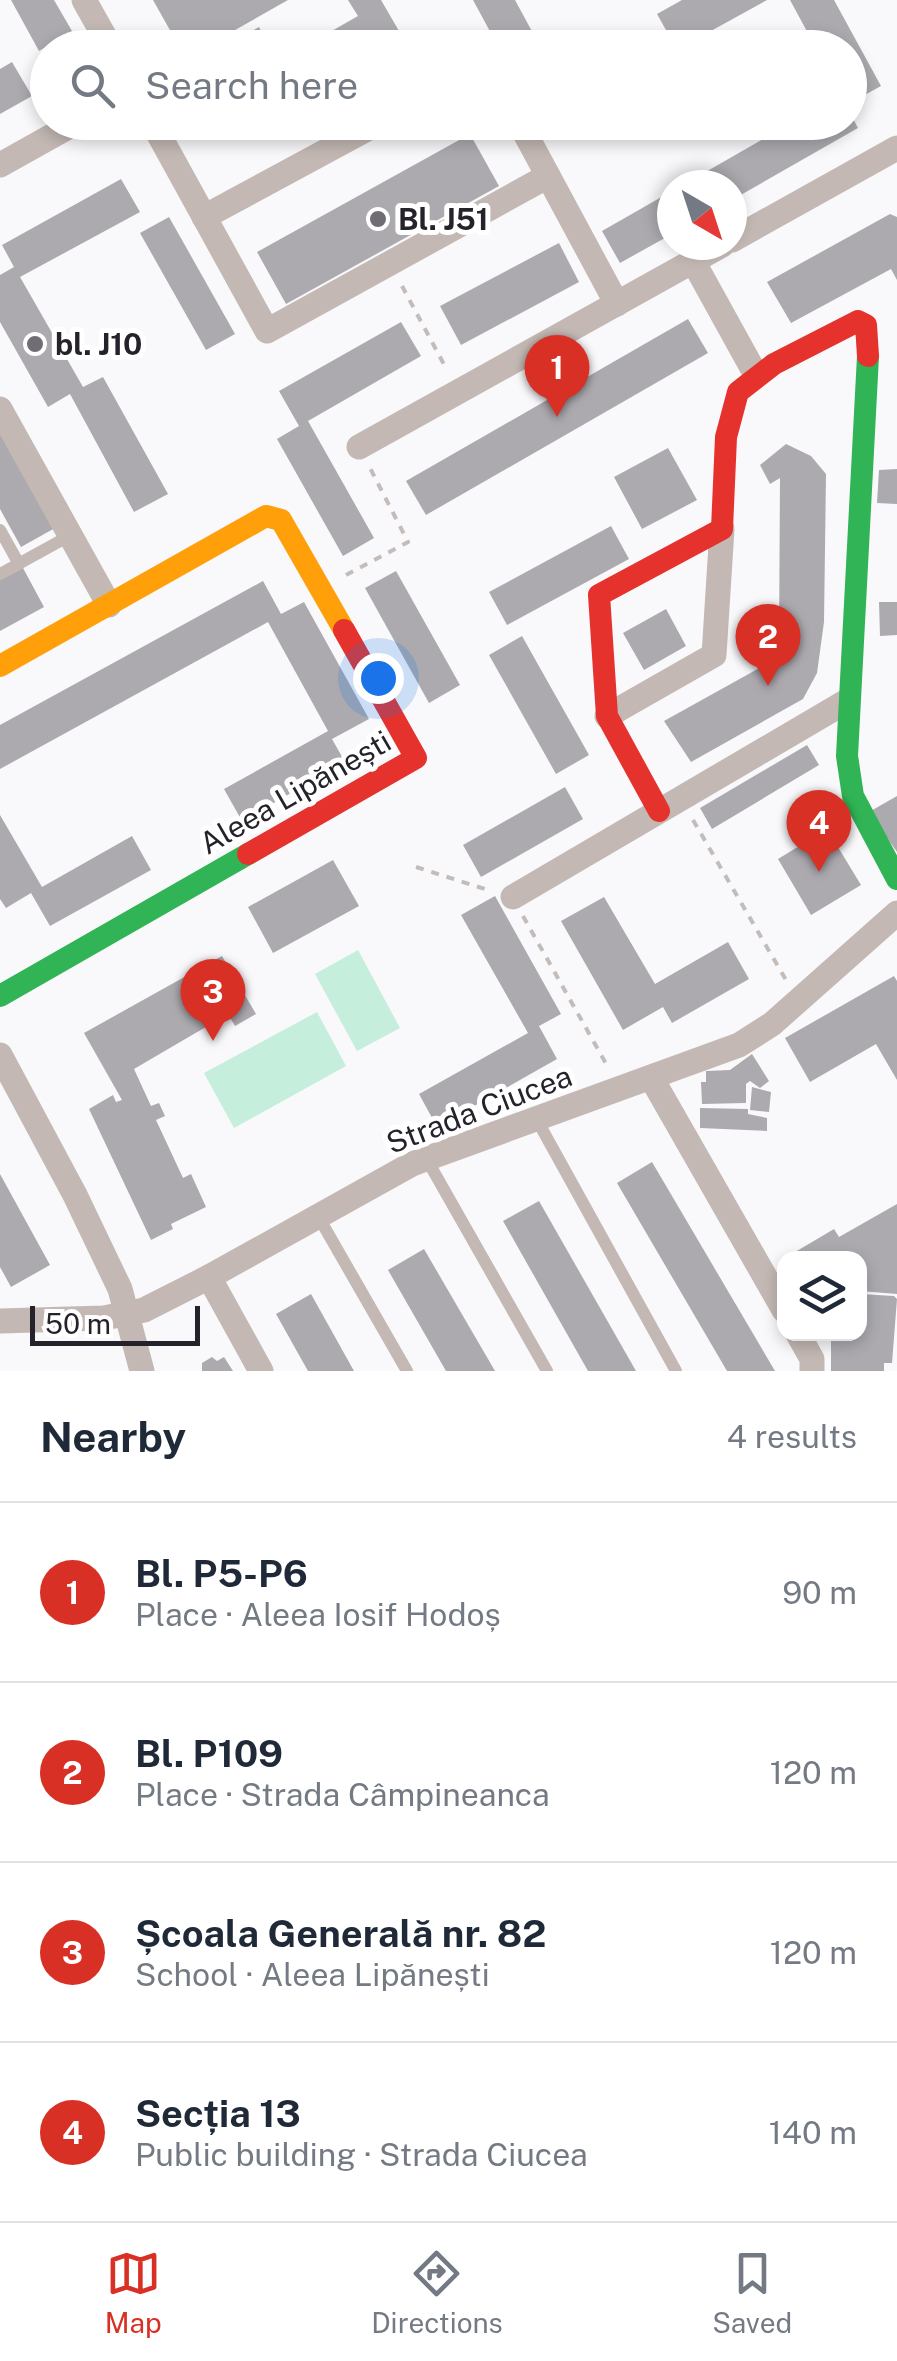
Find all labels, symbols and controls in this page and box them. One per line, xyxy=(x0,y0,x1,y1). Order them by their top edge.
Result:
search box xyxy=(30,30,867,140)
icon: search xyxy=(65,58,120,113)
text: Search here xyxy=(145,63,358,108)
north arrow xyxy=(657,170,747,260)
place label: Bl. J51 xyxy=(398,201,489,237)
marker: Bl. J51 xyxy=(367,208,389,230)
place label: bl. J10 xyxy=(55,326,142,362)
marker: bl. J10 xyxy=(24,333,46,355)
pin: 1 xyxy=(524,334,590,417)
pin: 2 xyxy=(736,604,800,686)
your location xyxy=(353,653,404,704)
street label: Aleea Lipănești xyxy=(193,723,397,861)
pin: 4 xyxy=(786,790,852,872)
pin: 3 xyxy=(180,958,246,1041)
street label: Strada Ciucea xyxy=(381,1057,577,1161)
map controls xyxy=(777,1251,867,1341)
button: layers xyxy=(777,1251,867,1341)
scale bar xyxy=(30,1301,200,1346)
text: 50 m xyxy=(45,1307,111,1340)
text: Nearby xyxy=(40,1412,186,1461)
text: 4 results xyxy=(727,1418,857,1455)
text: Bl. P5-P6 xyxy=(135,1551,308,1596)
text: 1 xyxy=(66,1574,79,1611)
text: 90 m xyxy=(782,1574,857,1611)
text: Place · Aleea Iosif Hodoș xyxy=(135,1596,501,1633)
text: Bl. P109 xyxy=(135,1731,283,1776)
text: 2 xyxy=(62,1754,83,1791)
text: 120 m xyxy=(770,1754,857,1791)
text: Place · Strada Câmpineanca xyxy=(135,1776,550,1813)
text: Școala Generală nr. 82 xyxy=(135,1911,546,1956)
text: 3 xyxy=(62,1934,83,1971)
text: 120 m xyxy=(770,1934,857,1971)
text: School · Aleea Lipănești xyxy=(135,1956,490,1993)
text: Secția 13 xyxy=(135,2091,301,2136)
text: 4 xyxy=(62,2114,83,2151)
text: 140 m xyxy=(769,2114,857,2151)
text: Public building · Strada Ciucea xyxy=(135,2136,588,2173)
tab: Map xyxy=(105,2246,162,2339)
tab: Directions xyxy=(371,2246,503,2339)
tab: Saved xyxy=(712,2246,792,2339)

